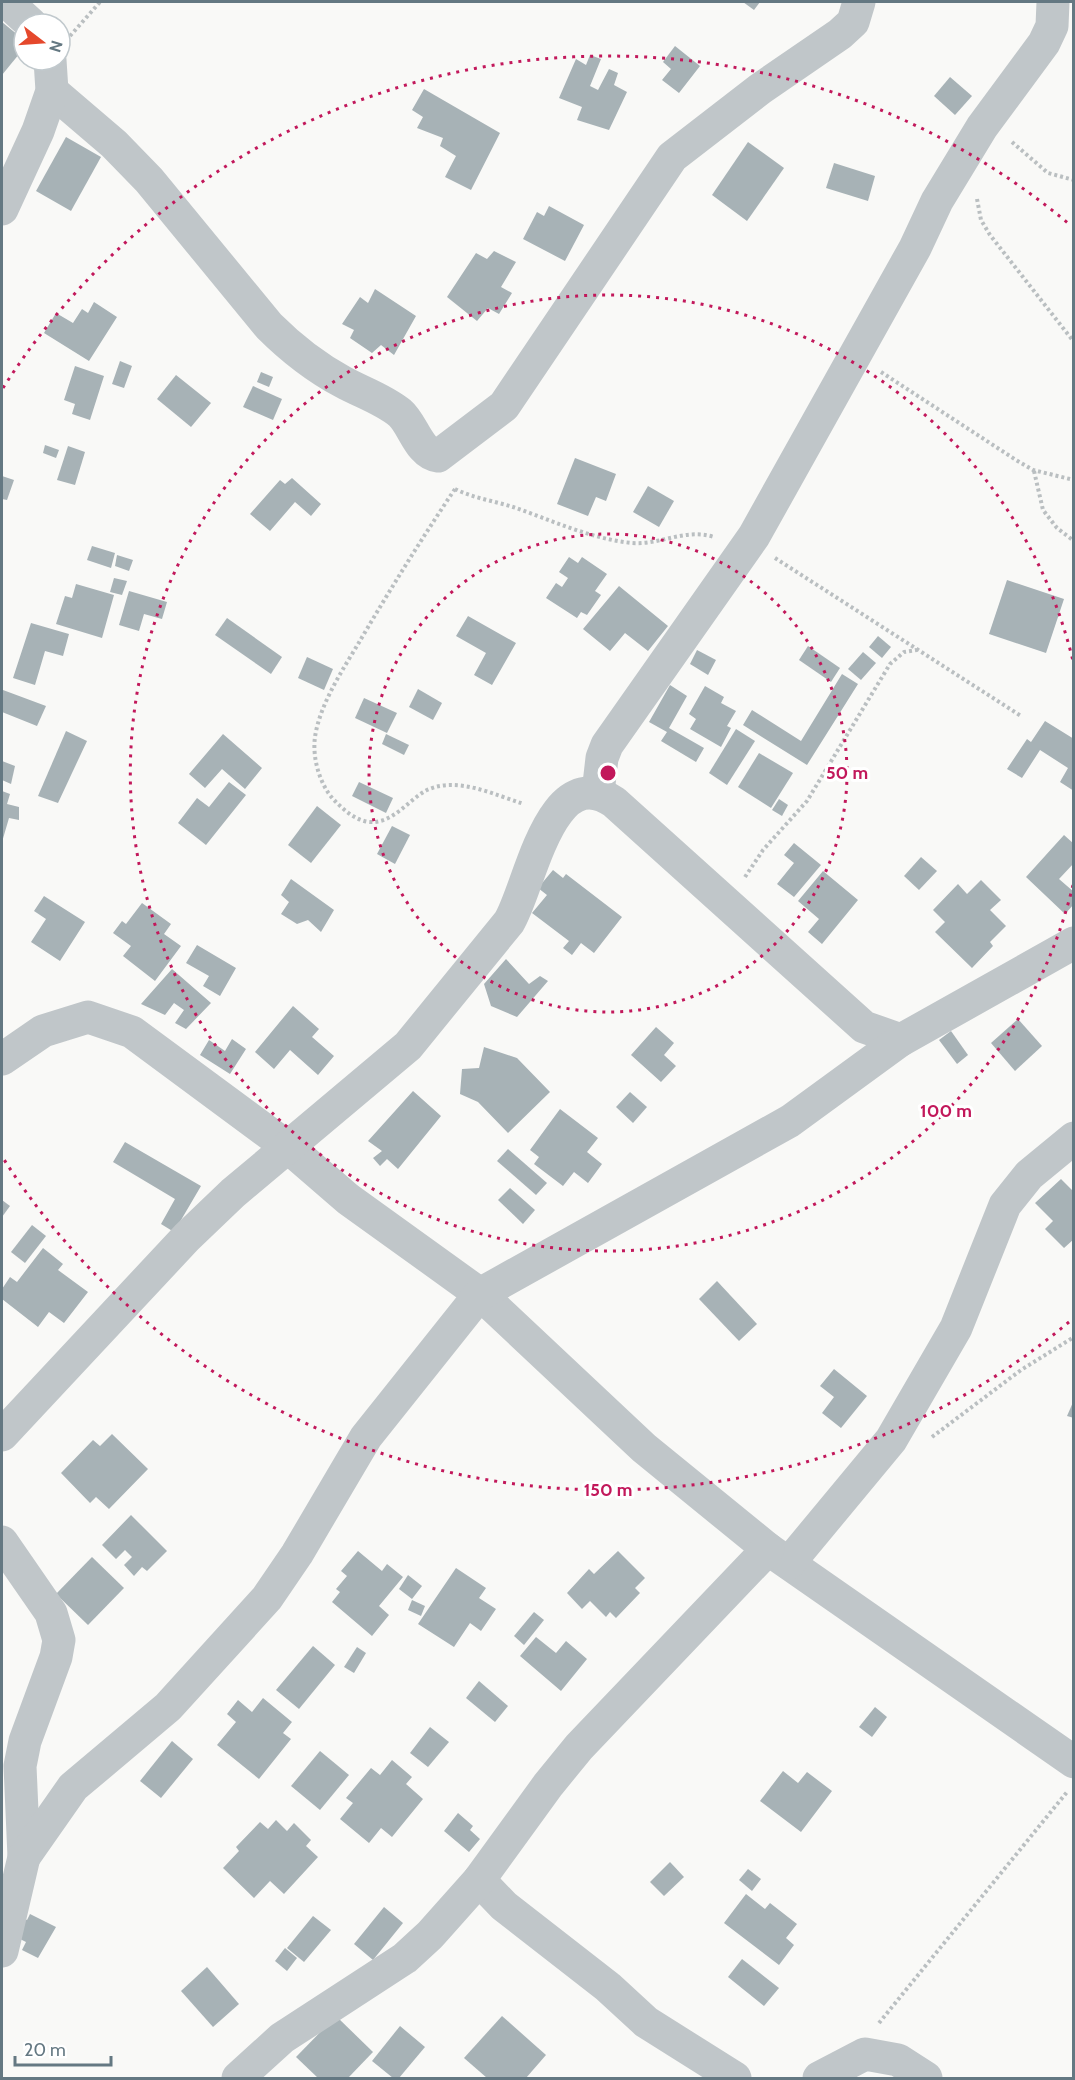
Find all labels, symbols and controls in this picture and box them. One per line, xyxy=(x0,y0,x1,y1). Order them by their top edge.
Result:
north arrow xyxy=(12,12,72,72)
text: N xyxy=(45,38,67,54)
text: 50 m xyxy=(826,762,868,784)
centre of rings xyxy=(598,763,618,783)
text: 100 m xyxy=(920,1100,972,1122)
text: 150 m xyxy=(584,1479,632,1501)
scale bar xyxy=(15,2029,111,2067)
text: 20 m xyxy=(24,2039,66,2061)

